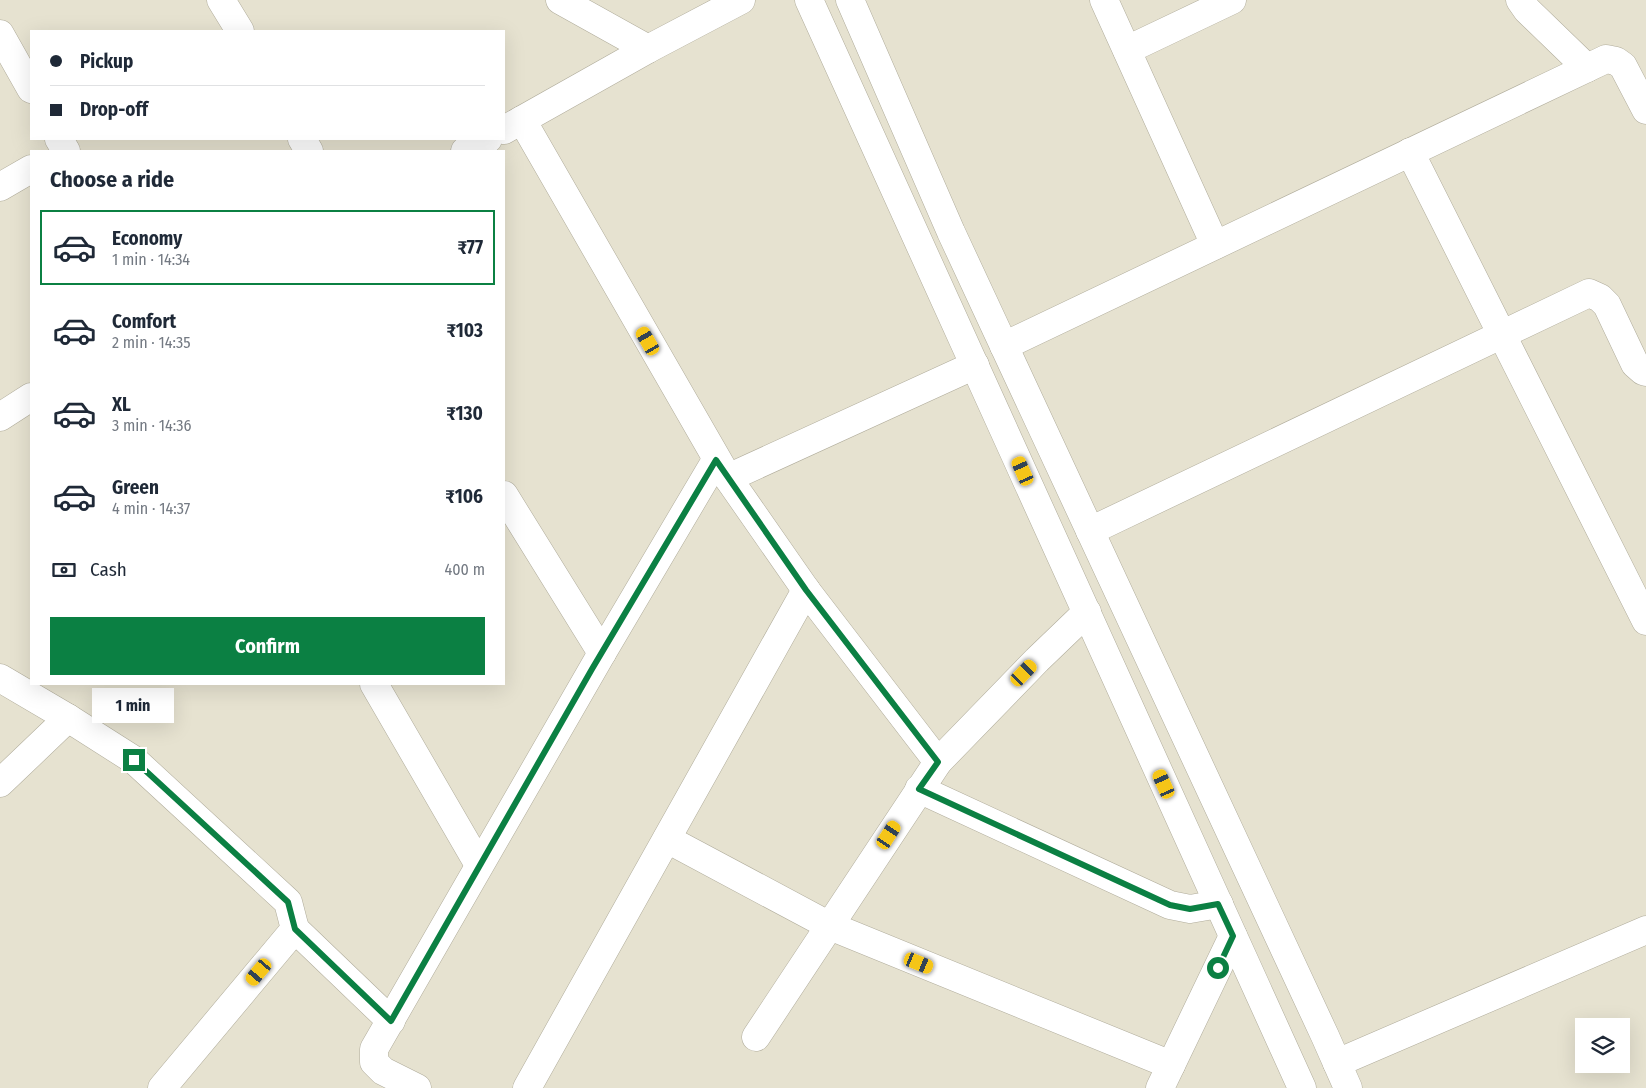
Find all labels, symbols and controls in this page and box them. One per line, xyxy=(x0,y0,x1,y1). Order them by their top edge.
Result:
text: Pickup xyxy=(80,50,133,73)
text: Drop-off xyxy=(80,98,148,121)
text: Choose a ride xyxy=(50,166,174,193)
icon: car xyxy=(52,225,97,270)
text: Economy xyxy=(112,227,182,250)
text: ₹77 xyxy=(457,236,483,259)
text: 1 min · 14:34 xyxy=(112,250,190,269)
icon: car xyxy=(52,308,97,353)
text: Comfort xyxy=(112,310,176,333)
text: ₹103 xyxy=(447,319,483,342)
car xyxy=(634,324,661,358)
text: 2 min · 14:35 xyxy=(112,333,191,352)
icon: car xyxy=(52,391,97,436)
text: XL xyxy=(112,393,131,416)
text: ₹130 xyxy=(446,402,483,425)
text: 3 min · 14:36 xyxy=(112,416,191,435)
car xyxy=(1010,454,1035,488)
icon: car xyxy=(52,474,97,519)
text: Green xyxy=(112,476,159,499)
text: ₹106 xyxy=(445,485,483,508)
text: 4 min · 14:37 xyxy=(112,499,190,518)
icon: cash xyxy=(50,556,78,584)
text: Cash xyxy=(90,558,127,581)
text: 400 m xyxy=(445,560,485,579)
button: Confirm xyxy=(50,617,485,675)
car xyxy=(1008,657,1039,689)
callout: 1 min xyxy=(93,688,175,722)
text: 1 min xyxy=(116,696,150,715)
route end xyxy=(123,749,145,771)
car xyxy=(1151,767,1176,801)
car xyxy=(874,818,903,852)
car xyxy=(902,950,935,976)
car xyxy=(243,956,274,988)
route start xyxy=(1207,957,1229,979)
map controls xyxy=(1575,1018,1630,1073)
button: layers xyxy=(1575,1018,1630,1073)

